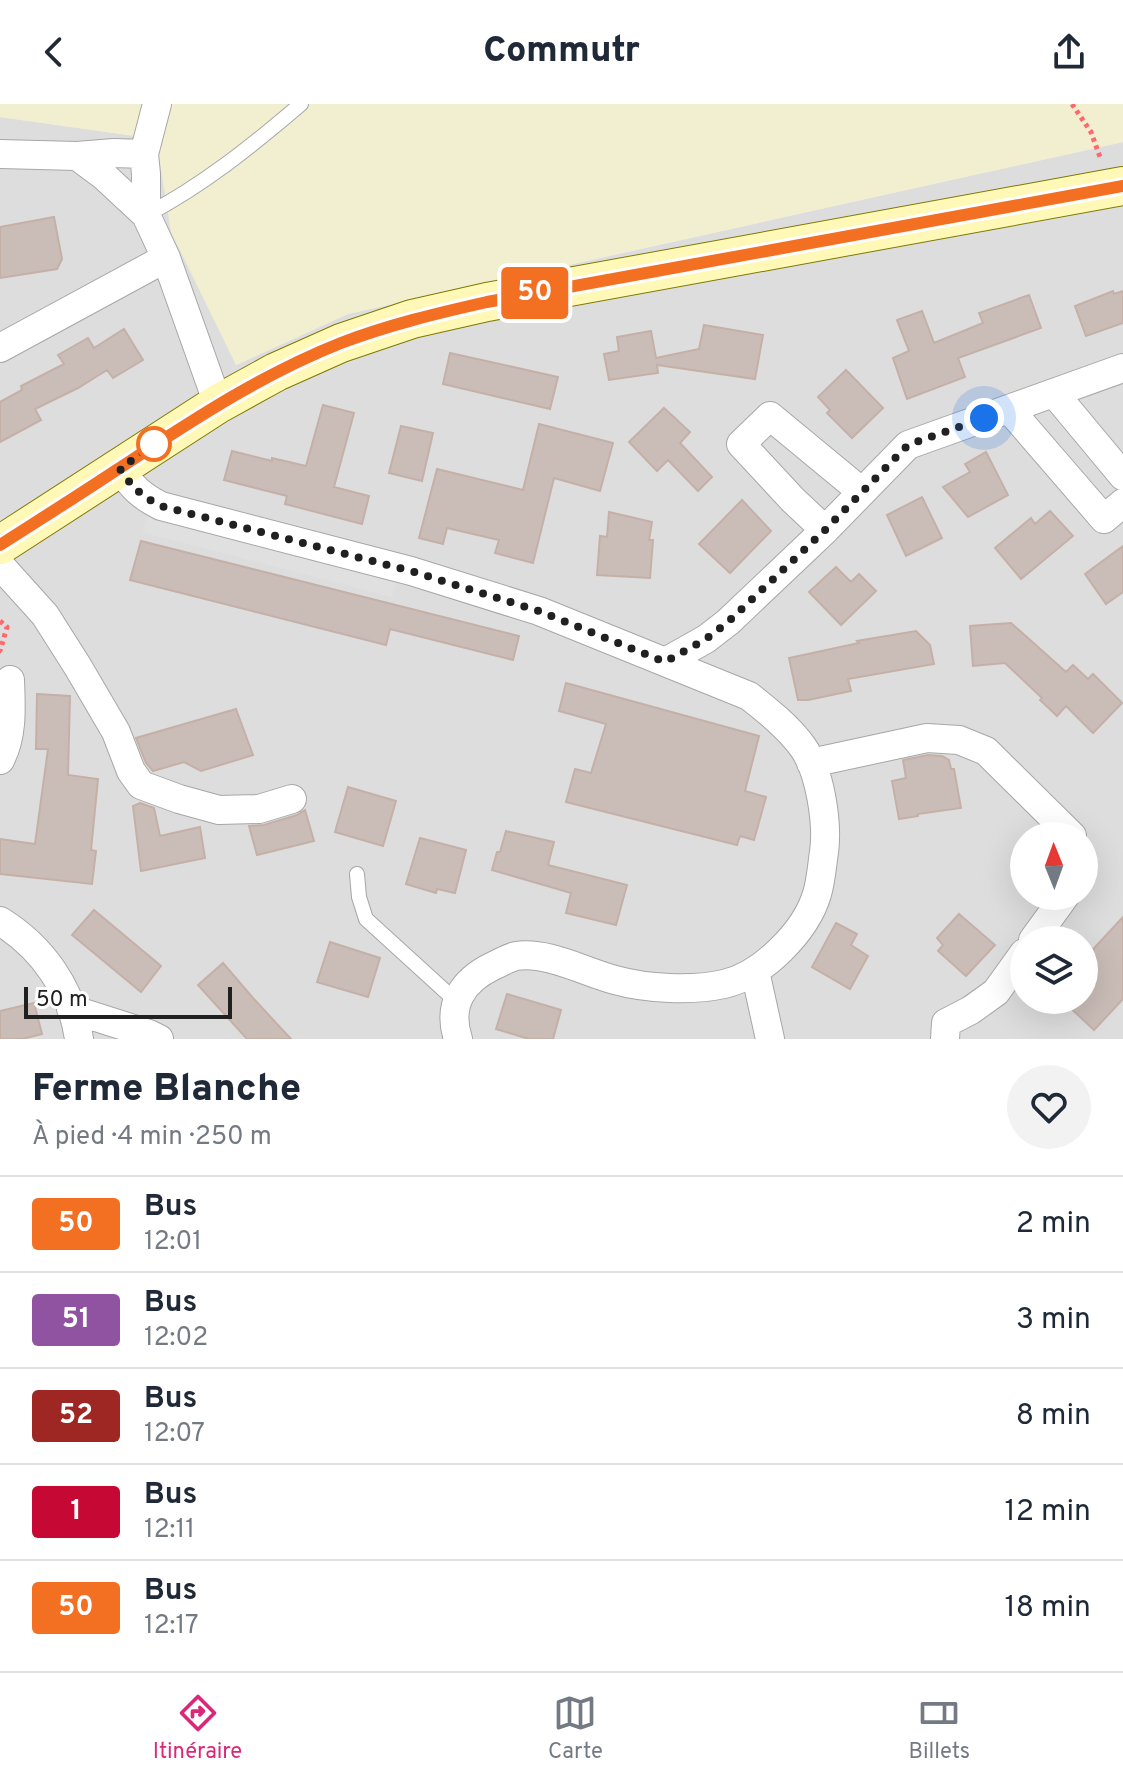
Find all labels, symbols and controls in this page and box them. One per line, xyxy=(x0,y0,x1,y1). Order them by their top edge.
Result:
text: Commutr xyxy=(483,29,640,75)
icon: back xyxy=(32,30,76,74)
icon: share xyxy=(1047,30,1091,74)
line badge: 50 xyxy=(499,267,571,319)
text: 50 xyxy=(517,275,553,311)
your location xyxy=(964,398,1004,438)
unlabelled marker xyxy=(137,427,171,461)
north arrow xyxy=(1010,822,1098,910)
map controls xyxy=(1010,822,1098,1014)
button: layers xyxy=(1010,926,1098,1014)
scale bar xyxy=(24,983,232,1019)
text: 50 m xyxy=(36,987,88,1014)
button: heart xyxy=(1007,1065,1091,1149)
text: Ferme Blanche xyxy=(32,1066,301,1115)
text: À pied · 4 min · 250 m xyxy=(32,1121,272,1154)
text: Bus xyxy=(144,1189,197,1226)
text: 50 xyxy=(58,1206,94,1242)
text: 2 min xyxy=(1016,1206,1091,1243)
text: 12:01 xyxy=(144,1226,202,1259)
text: Bus xyxy=(144,1285,197,1322)
text: 51 xyxy=(62,1302,90,1338)
text: 3 min xyxy=(1016,1302,1091,1339)
text: 12:02 xyxy=(144,1322,208,1355)
text: Bus xyxy=(144,1381,197,1418)
text: 52 xyxy=(59,1398,93,1434)
text: 8 min xyxy=(1016,1398,1091,1435)
text: 12:07 xyxy=(144,1418,205,1451)
text: Bus xyxy=(144,1477,197,1514)
text: 1 xyxy=(70,1494,82,1530)
text: 12 min xyxy=(1004,1494,1091,1531)
text: 12:11 xyxy=(144,1514,195,1547)
text: Bus xyxy=(144,1573,197,1610)
text: 50 xyxy=(58,1590,94,1626)
text: 18 min xyxy=(1005,1590,1091,1627)
text: 12:17 xyxy=(144,1610,199,1643)
tab: Itinéraire xyxy=(153,1691,242,1766)
tab: Carte xyxy=(548,1691,603,1766)
tab: Billets xyxy=(909,1691,970,1766)

